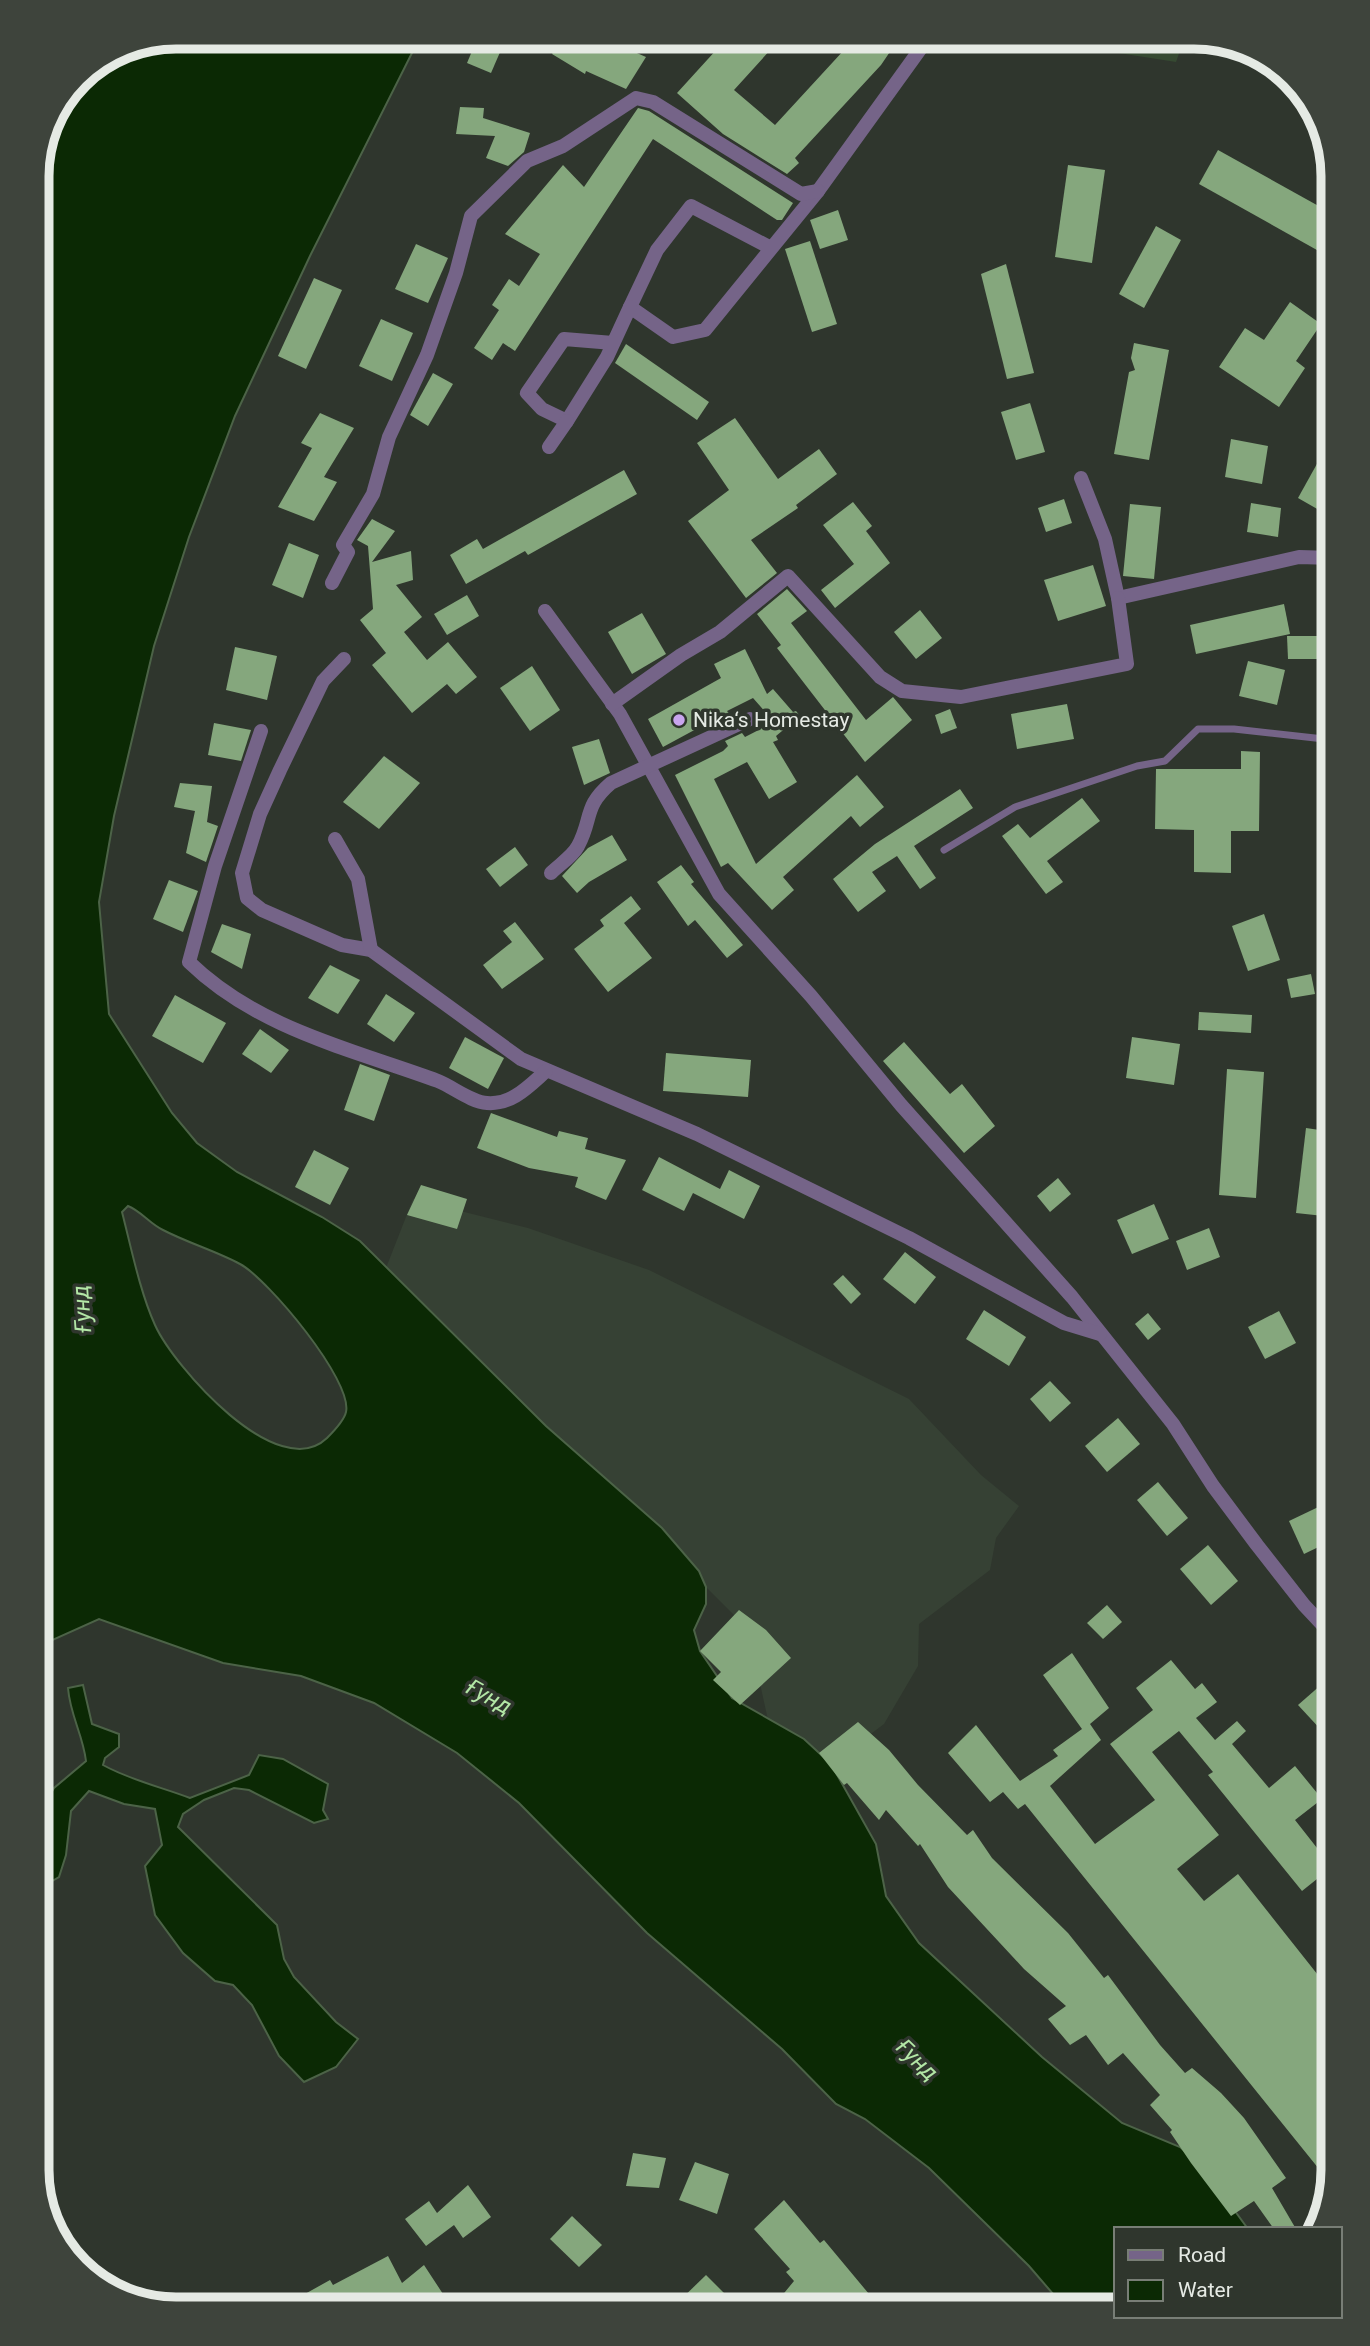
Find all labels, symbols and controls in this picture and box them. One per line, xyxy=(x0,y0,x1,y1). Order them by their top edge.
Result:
place label: Nika‘s Homestay xyxy=(693,708,849,732)
marker: Nika‘s Homestay xyxy=(671,712,687,728)
water label: Ғунд xyxy=(67,1284,97,1334)
water label: Ғунд xyxy=(462,1674,516,1720)
water label: Ғунд xyxy=(890,2034,944,2086)
legend xyxy=(1114,2227,1342,2318)
text: Road xyxy=(1178,2243,1226,2267)
text: Water xyxy=(1178,2278,1233,2302)

